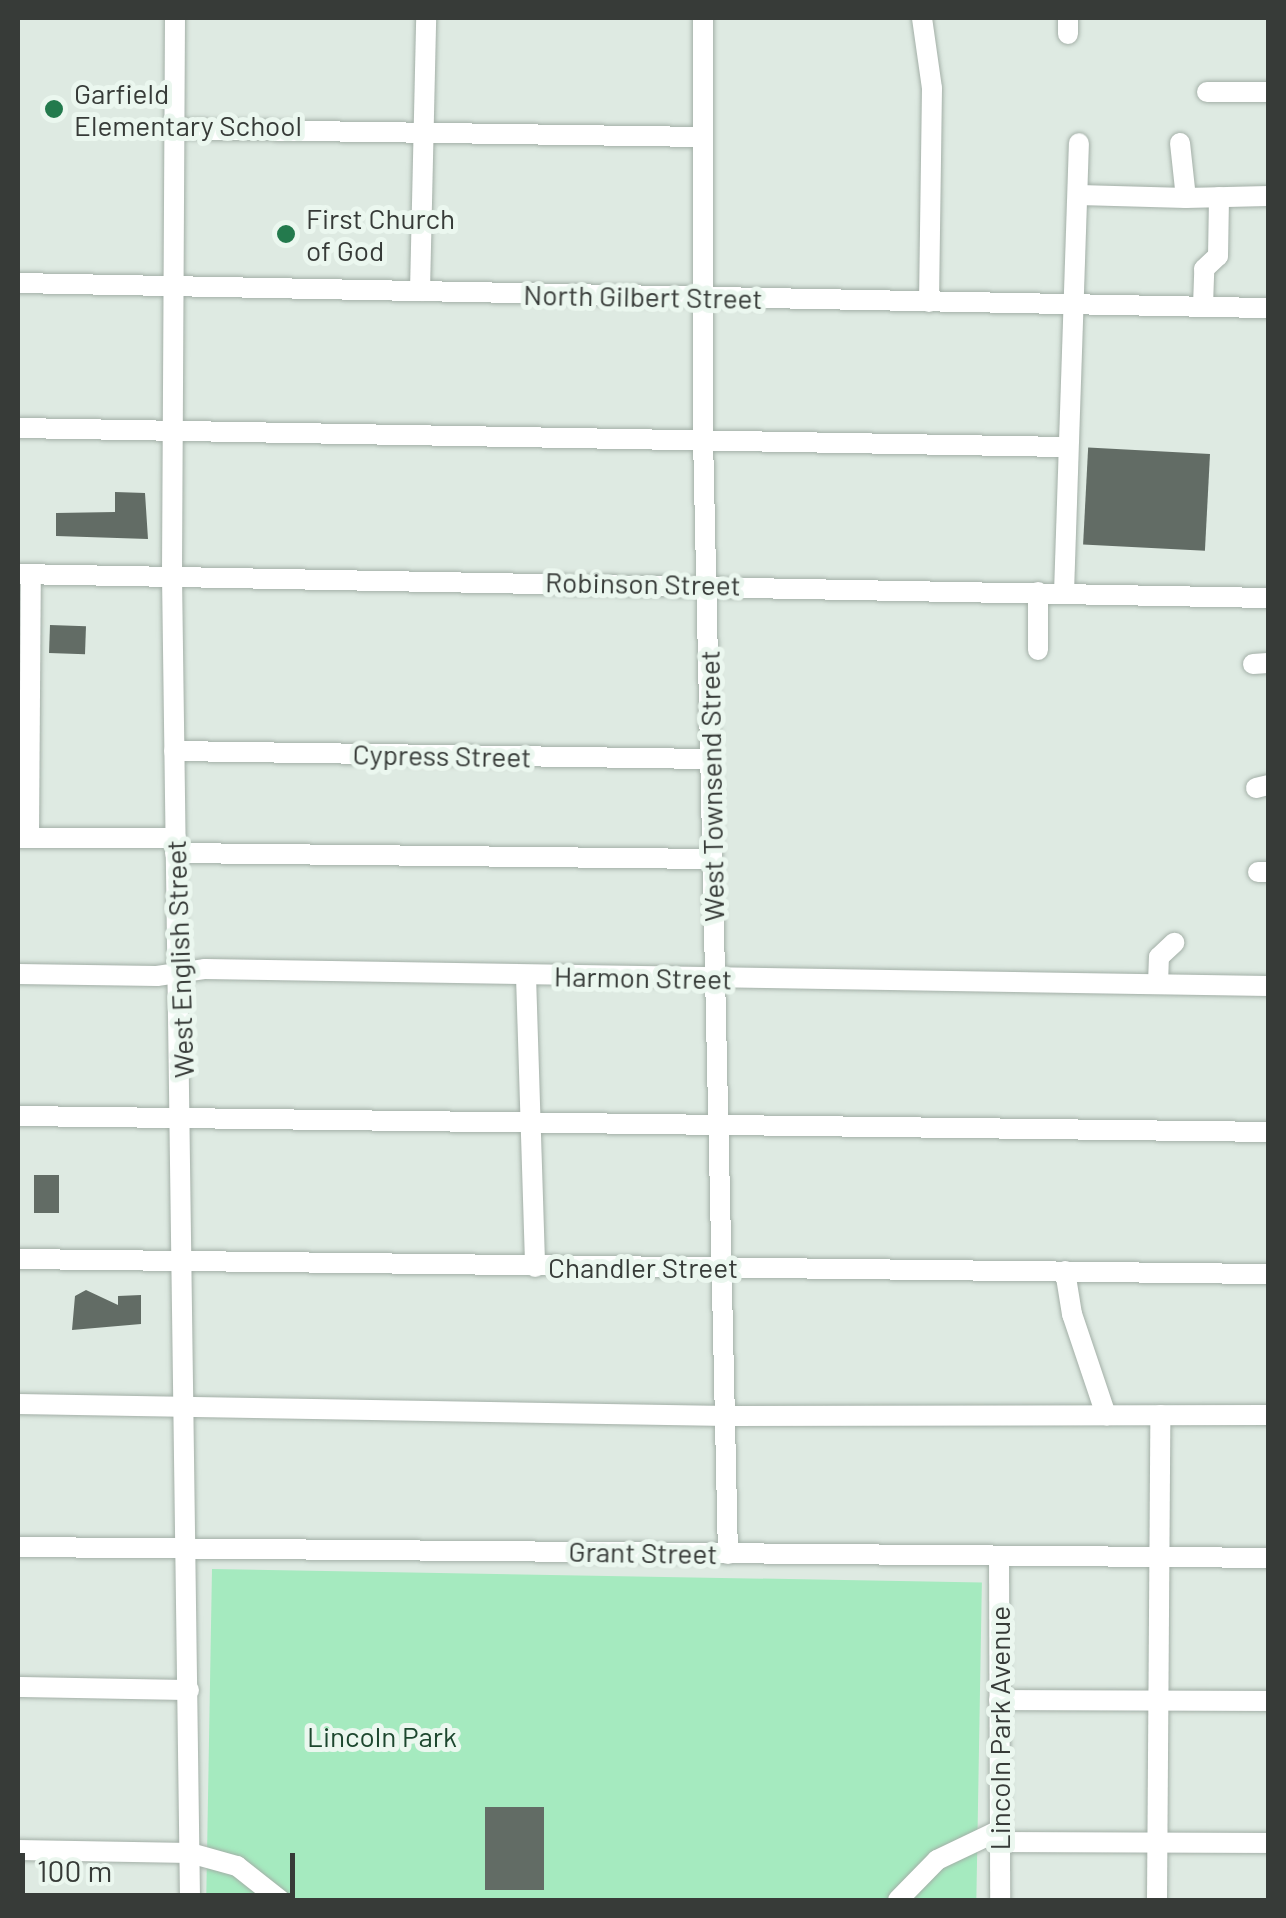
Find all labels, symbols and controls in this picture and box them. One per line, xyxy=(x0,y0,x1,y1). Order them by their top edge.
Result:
place label: Garfield Elementary School xyxy=(74,76,302,142)
marker: Garfield Elementary School xyxy=(43,98,65,120)
place label: First Church of God xyxy=(306,201,455,267)
marker: First Church of God xyxy=(275,223,297,245)
street label: North Gilbert Street xyxy=(523,277,763,315)
street label: Robinson Street xyxy=(545,564,741,602)
street label: West Townsend Street xyxy=(692,650,730,922)
street label: Cypress Street xyxy=(352,737,532,773)
street label: West English Street xyxy=(158,839,200,1079)
street label: Harmon Street xyxy=(554,959,732,995)
street label: Chandler Street xyxy=(548,1250,738,1284)
street label: Grant Street xyxy=(568,1534,718,1570)
street label: Lincoln Park Avenue xyxy=(982,1606,1016,1850)
park label: Lincoln Park xyxy=(307,1719,457,1753)
scale bar xyxy=(25,1833,300,1895)
text: 100 m xyxy=(37,1852,112,1888)

